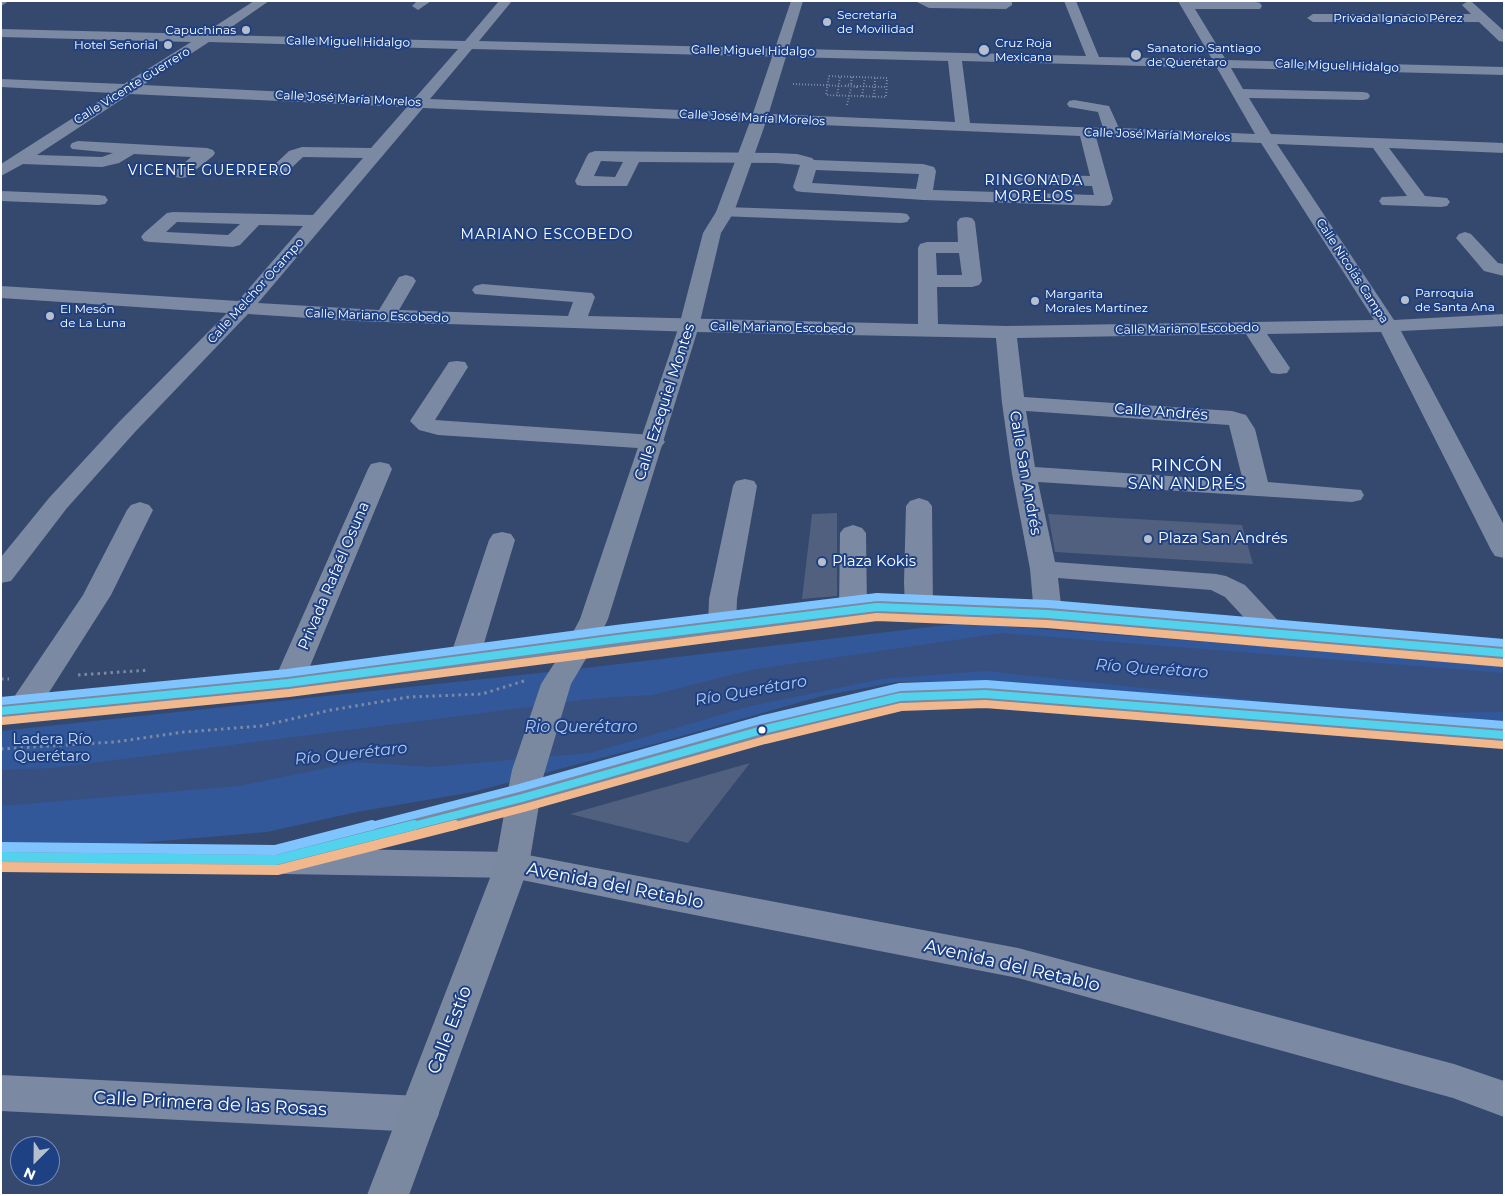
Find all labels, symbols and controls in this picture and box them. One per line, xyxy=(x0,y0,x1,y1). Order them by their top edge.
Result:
place label: Secretaría de Movilidad xyxy=(837,8,914,36)
street label: Privada Ignacio Pérez xyxy=(1333,11,1463,25)
marker: Secretaría de Movilidad xyxy=(821,16,833,28)
place label: Capuchinas xyxy=(165,23,236,37)
marker: Capuchinas xyxy=(240,24,252,36)
street label: Calle Miguel Hidalgo xyxy=(286,34,410,50)
place label: Cruz Roja Mexicana xyxy=(995,36,1052,64)
place label: Hotel Señorial xyxy=(74,38,158,52)
marker: Hotel Señorial xyxy=(162,39,174,51)
place label: Sanatorio Santiago de Querétaro xyxy=(1147,41,1261,69)
street label: Calle Miguel Hidalgo xyxy=(691,43,815,59)
marker: Cruz Roja Mexicana xyxy=(977,43,991,57)
street label: Calle Vicente Guerrero xyxy=(71,44,193,128)
marker: Sanatorio Santiago de Querétaro xyxy=(1129,48,1143,62)
street label: Calle Miguel Hidalgo xyxy=(1275,57,1399,75)
street label: Calle José María Morelos xyxy=(275,88,421,110)
street label: Calle José María Morelos xyxy=(679,107,825,129)
street label: Calle José María Morelos xyxy=(1084,125,1230,145)
district label: VICENTE GUERRERO xyxy=(126,163,294,179)
district label: RINCONADA MORELOS xyxy=(983,173,1085,206)
street label: Calle Nicolás Campa xyxy=(1313,216,1391,326)
district label: MARIANO ESCOBEDO xyxy=(459,227,635,243)
street label: Calle Melchor Ocampo xyxy=(205,235,307,347)
place label: Parroquia de Santa Ana xyxy=(1415,286,1495,314)
place label: Margarita Morales Martínez xyxy=(1045,287,1148,315)
marker: Parroquia de Santa Ana xyxy=(1399,294,1411,306)
marker: Margarita Morales Martínez xyxy=(1029,295,1041,307)
place label: El Mesón de La Luna xyxy=(60,302,126,330)
street label: Calle Mariano Escobedo xyxy=(305,306,449,326)
marker: El Mesón de La Luna xyxy=(44,310,56,322)
street label: Calle Mariano Escobedo xyxy=(710,320,854,336)
street label: Calle Ezequiel Montes xyxy=(631,321,699,483)
street label: Calle Mariano Escobedo xyxy=(1115,321,1259,337)
street label: Calle Andrés xyxy=(1114,400,1208,424)
street label: Calle San Andrés xyxy=(1005,409,1045,537)
district label: RINCÓN SAN ANDRÉS xyxy=(1127,456,1247,494)
street label: Privada Rafaél Osuna xyxy=(295,499,373,653)
place label: Plaza San Andrés xyxy=(1158,530,1288,548)
marker: Plaza San Andrés xyxy=(1142,533,1154,545)
place label: Plaza Kokis xyxy=(832,553,916,571)
marker: Plaza Kokis xyxy=(816,556,828,568)
water label: Río Querétaro xyxy=(1095,655,1209,683)
water label: Río Querétaro xyxy=(694,672,808,710)
water label: Rio Querétaro xyxy=(524,717,638,737)
unlabelled marker xyxy=(757,725,767,735)
park label: Ladera Río Querétaro xyxy=(12,731,92,766)
water label: Río Querétaro xyxy=(294,739,408,769)
street label: Avenida del Retablo xyxy=(525,858,705,914)
street label: Avenida del Retablo xyxy=(922,935,1102,997)
street label: Calle Estío xyxy=(423,983,477,1077)
street label: Calle Primera de las Rosas xyxy=(93,1087,327,1121)
north arrow xyxy=(10,1136,60,1186)
text: N xyxy=(21,1163,38,1184)

